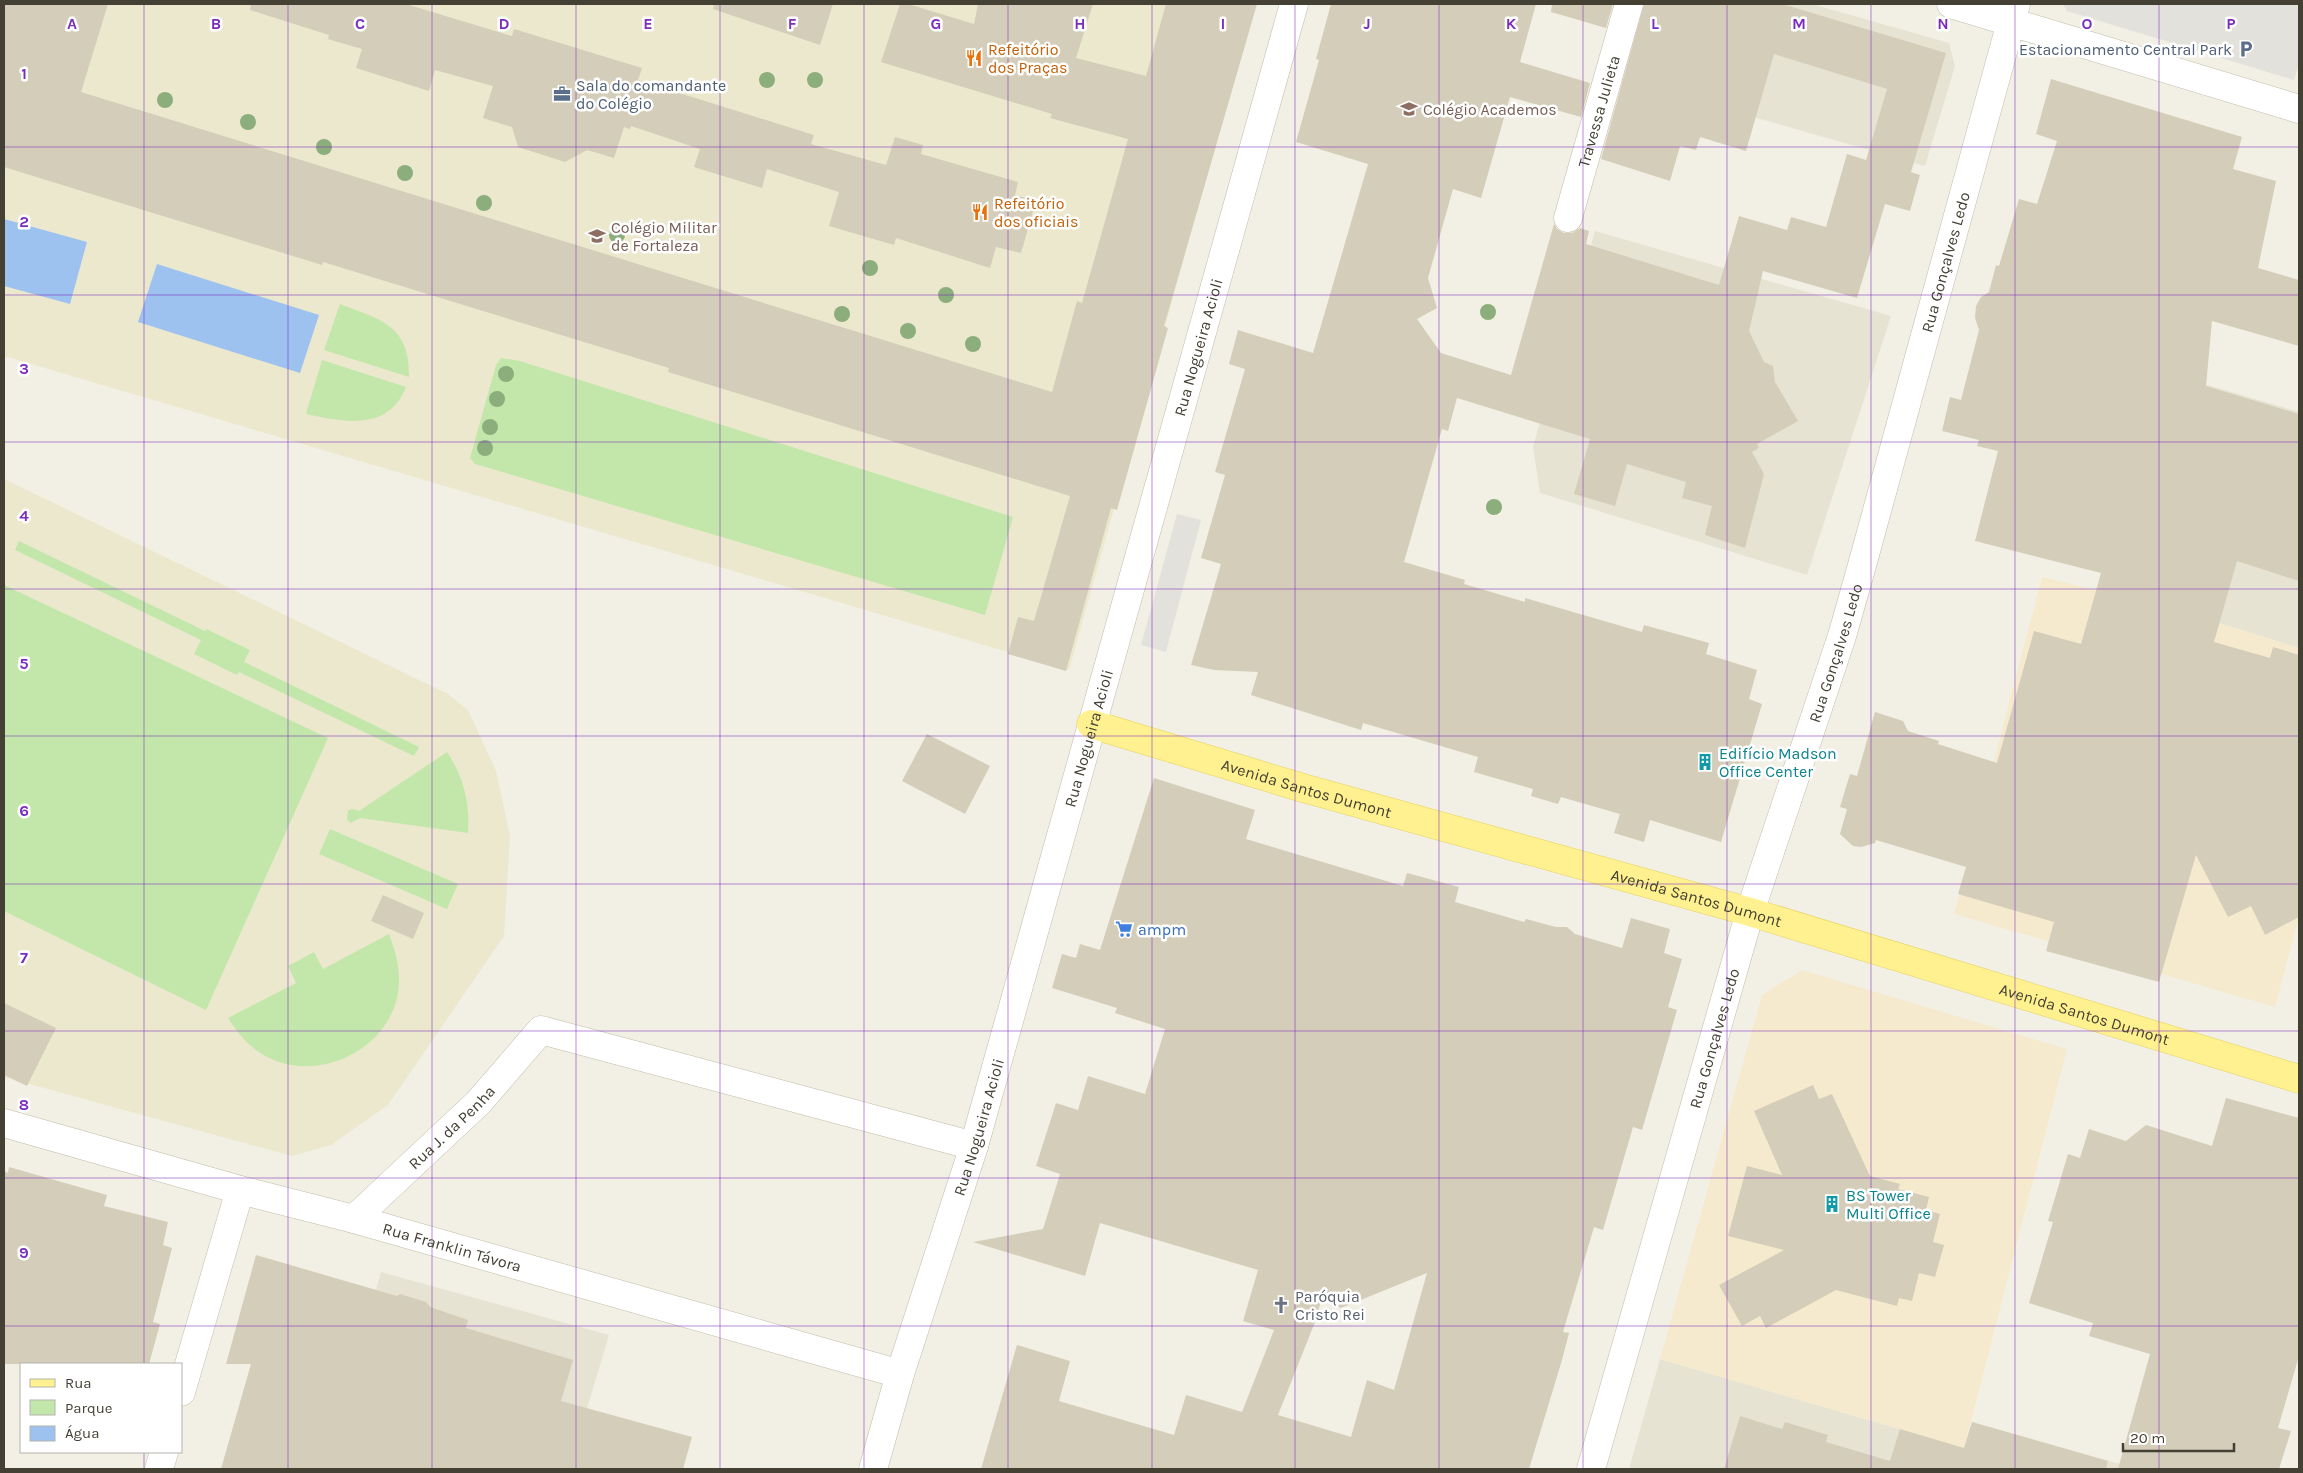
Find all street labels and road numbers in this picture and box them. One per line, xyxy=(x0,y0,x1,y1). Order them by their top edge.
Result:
street label: Travessa Julieta xyxy=(1573,53,1623,169)
street label: Rua Gonçalves Ledo xyxy=(1917,190,1974,335)
street label: Rua Nogueira Acioli xyxy=(1169,276,1226,418)
street label: Rua Gonçalves Ledo xyxy=(1804,581,1866,725)
street label: Rua Nogueira Acioli xyxy=(1060,667,1117,809)
street label: Avenida Santos Dumont xyxy=(1219,754,1394,822)
street label: Avenida Santos Dumont xyxy=(1609,864,1784,931)
street label: Rua Gonçalves Ledo xyxy=(1685,966,1743,1110)
street label: Avenida Santos Dumont xyxy=(1997,979,2172,1049)
street label: Rua Nogueira Acioli xyxy=(949,1056,1008,1198)
street label: Rua J. da Penha xyxy=(404,1081,499,1173)
street label: Rua Franklin Távora xyxy=(381,1218,524,1276)

